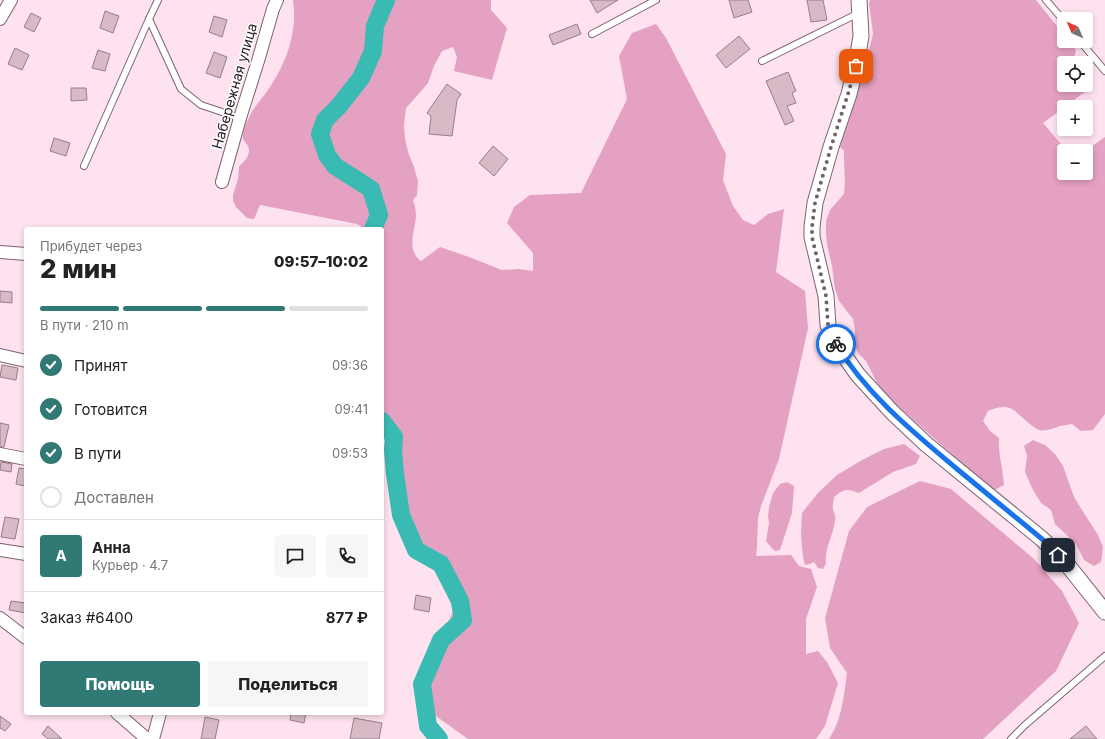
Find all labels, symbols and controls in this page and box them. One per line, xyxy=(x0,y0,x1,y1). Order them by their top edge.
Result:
north arrow xyxy=(1057,12,1093,48)
map controls xyxy=(1057,12,1093,180)
street label: Набережная улица xyxy=(208,21,260,151)
pin xyxy=(839,49,873,83)
icon: bag xyxy=(845,55,867,77)
button: locate xyxy=(1057,56,1093,92)
button: + xyxy=(1057,100,1093,136)
button: − xyxy=(1057,144,1093,180)
text: Прибудет через xyxy=(40,238,142,254)
text: 09:57–10:02 xyxy=(274,252,368,271)
text: 2 мин xyxy=(40,253,117,284)
text: В пути · 210 m xyxy=(40,317,129,333)
courier xyxy=(816,324,856,364)
icon: bike xyxy=(825,333,847,355)
icon: check xyxy=(40,354,62,376)
text: Принят xyxy=(74,356,127,375)
text: 09:36 xyxy=(332,357,368,373)
icon: check xyxy=(40,398,62,420)
text: Готовится xyxy=(74,400,147,419)
text: 09:41 xyxy=(335,401,368,417)
icon: check xyxy=(40,442,62,464)
text: В пути xyxy=(74,444,121,463)
text: 09:53 xyxy=(332,445,368,461)
text: Доставлен xyxy=(74,488,154,507)
button: chat xyxy=(274,535,316,577)
button: phone xyxy=(326,535,368,577)
text: Анна xyxy=(92,538,131,557)
pin xyxy=(1041,538,1075,572)
icon: home xyxy=(1047,544,1069,566)
text: А xyxy=(55,546,67,565)
text: Курьер · 4.7 xyxy=(92,557,168,573)
text: Заказ #6400 xyxy=(40,608,133,627)
text: 877 ₽ xyxy=(326,608,368,627)
button: Помощь xyxy=(40,661,200,707)
button: Поделиться xyxy=(208,661,368,707)

